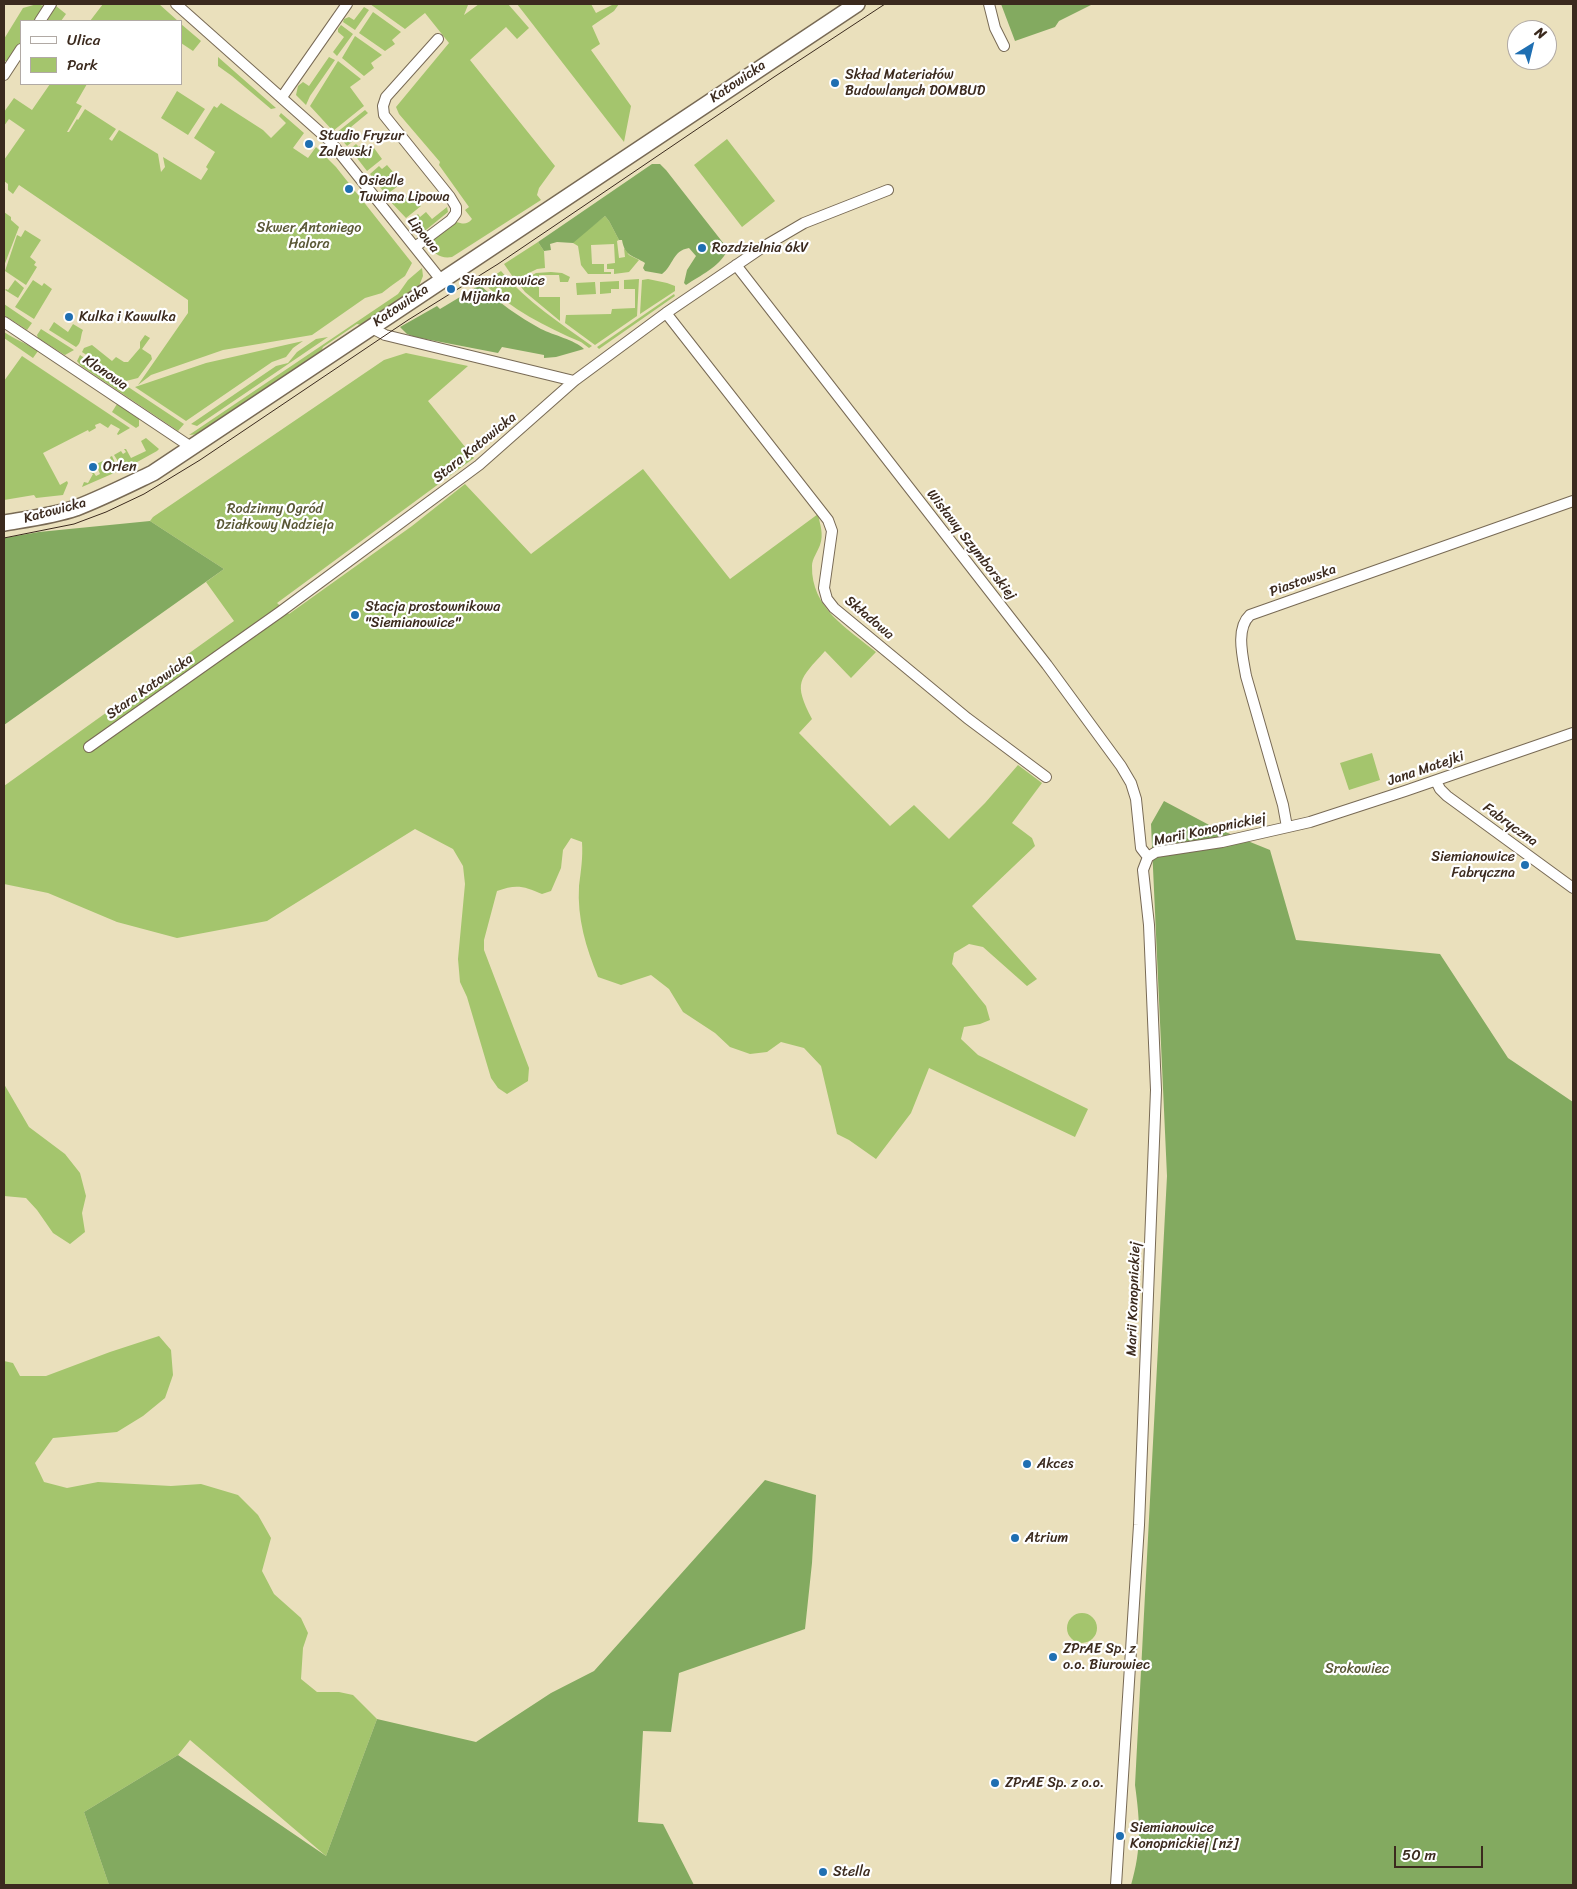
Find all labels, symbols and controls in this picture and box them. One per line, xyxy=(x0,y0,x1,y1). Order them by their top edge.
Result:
legend xyxy=(20,20,182,85)
north arrow xyxy=(1507,20,1557,70)
text: N xyxy=(1529,20,1552,46)
text: Ulica xyxy=(67,27,100,53)
text: Park xyxy=(67,52,98,78)
street label: Katowicka xyxy=(707,57,769,107)
place label: Skład Materiałów Budowlanych DOMBUD xyxy=(845,67,985,100)
marker: Skład Materiałów Budowlanych DOMBUD xyxy=(829,77,841,89)
place label: Studio Fryzur Zalewski xyxy=(319,128,404,160)
marker: Studio Fryzur Zalewski xyxy=(303,138,315,150)
place label: Osiedle Tuwima Lipowa xyxy=(359,173,450,206)
marker: Osiedle Tuwima Lipowa xyxy=(343,183,355,195)
street label: Lipowa xyxy=(403,214,443,256)
park label: Skwer Antoniego Halora xyxy=(257,220,361,252)
place label: Rozdzielnia 6kV xyxy=(712,240,809,256)
marker: Rozdzielnia 6kV xyxy=(696,242,708,254)
place label: Siemianowice Mijanka xyxy=(461,273,545,306)
street label: Katowicka xyxy=(370,281,432,331)
marker: Siemianowice Mijanka xyxy=(445,283,457,295)
place label: Kulka i Kawulka xyxy=(79,309,176,325)
marker: Kulka i Kawulka xyxy=(63,311,75,323)
street label: Klonowa xyxy=(79,352,131,394)
street label: Stara Katowicka xyxy=(430,409,520,487)
place label: Orlen xyxy=(103,459,137,475)
marker: Orlen xyxy=(87,461,99,473)
street label: Wisławy Szymborskiej xyxy=(923,486,1019,604)
street label: Katowicka xyxy=(22,495,88,527)
park label: Rodzinny Ogród Działkowy Nadzieja xyxy=(216,501,334,534)
street label: Piastowska xyxy=(1267,561,1339,601)
street label: Składowa xyxy=(841,593,897,643)
place label: Stacja prostownikowa "Siemianowice" xyxy=(365,599,500,632)
marker: Stacja prostownikowa "Siemianowice" xyxy=(349,609,361,621)
street label: Stara Katowicka xyxy=(103,651,197,723)
street label: Jana Matejki xyxy=(1386,748,1466,790)
street label: Fabryczna xyxy=(1479,800,1541,850)
street label: Marii Konopnickiej xyxy=(1152,810,1268,850)
place label: Siemianowice Fabryczna xyxy=(1431,849,1515,882)
marker: Siemianowice Fabryczna xyxy=(1519,859,1531,871)
street label: Marii Konopnickiej xyxy=(1124,1242,1144,1356)
place label: Akces xyxy=(1037,1456,1074,1472)
marker: Akces xyxy=(1021,1458,1033,1470)
place label: Atrium xyxy=(1025,1530,1068,1546)
marker: Atrium xyxy=(1009,1532,1021,1544)
place label: ZPrAE Sp. z o.o. Biurowiec xyxy=(1063,1641,1150,1674)
marker: ZPrAE Sp. z o.o. Biurowiec xyxy=(1047,1651,1059,1663)
park label: Srokowiec xyxy=(1325,1661,1389,1677)
place label: ZPrAE Sp. z o.o. xyxy=(1005,1775,1104,1791)
marker: ZPrAE Sp. z o.o. xyxy=(989,1777,1001,1789)
place label: Siemianowice Konopnickiej [nż] xyxy=(1130,1820,1239,1852)
marker: Siemianowice Konopnickiej [nż] xyxy=(1114,1830,1126,1842)
scale bar xyxy=(1397,1836,1486,1868)
text: 50 m xyxy=(1402,1842,1436,1868)
place label: Stella xyxy=(833,1864,870,1880)
marker: Stella xyxy=(817,1866,829,1878)

